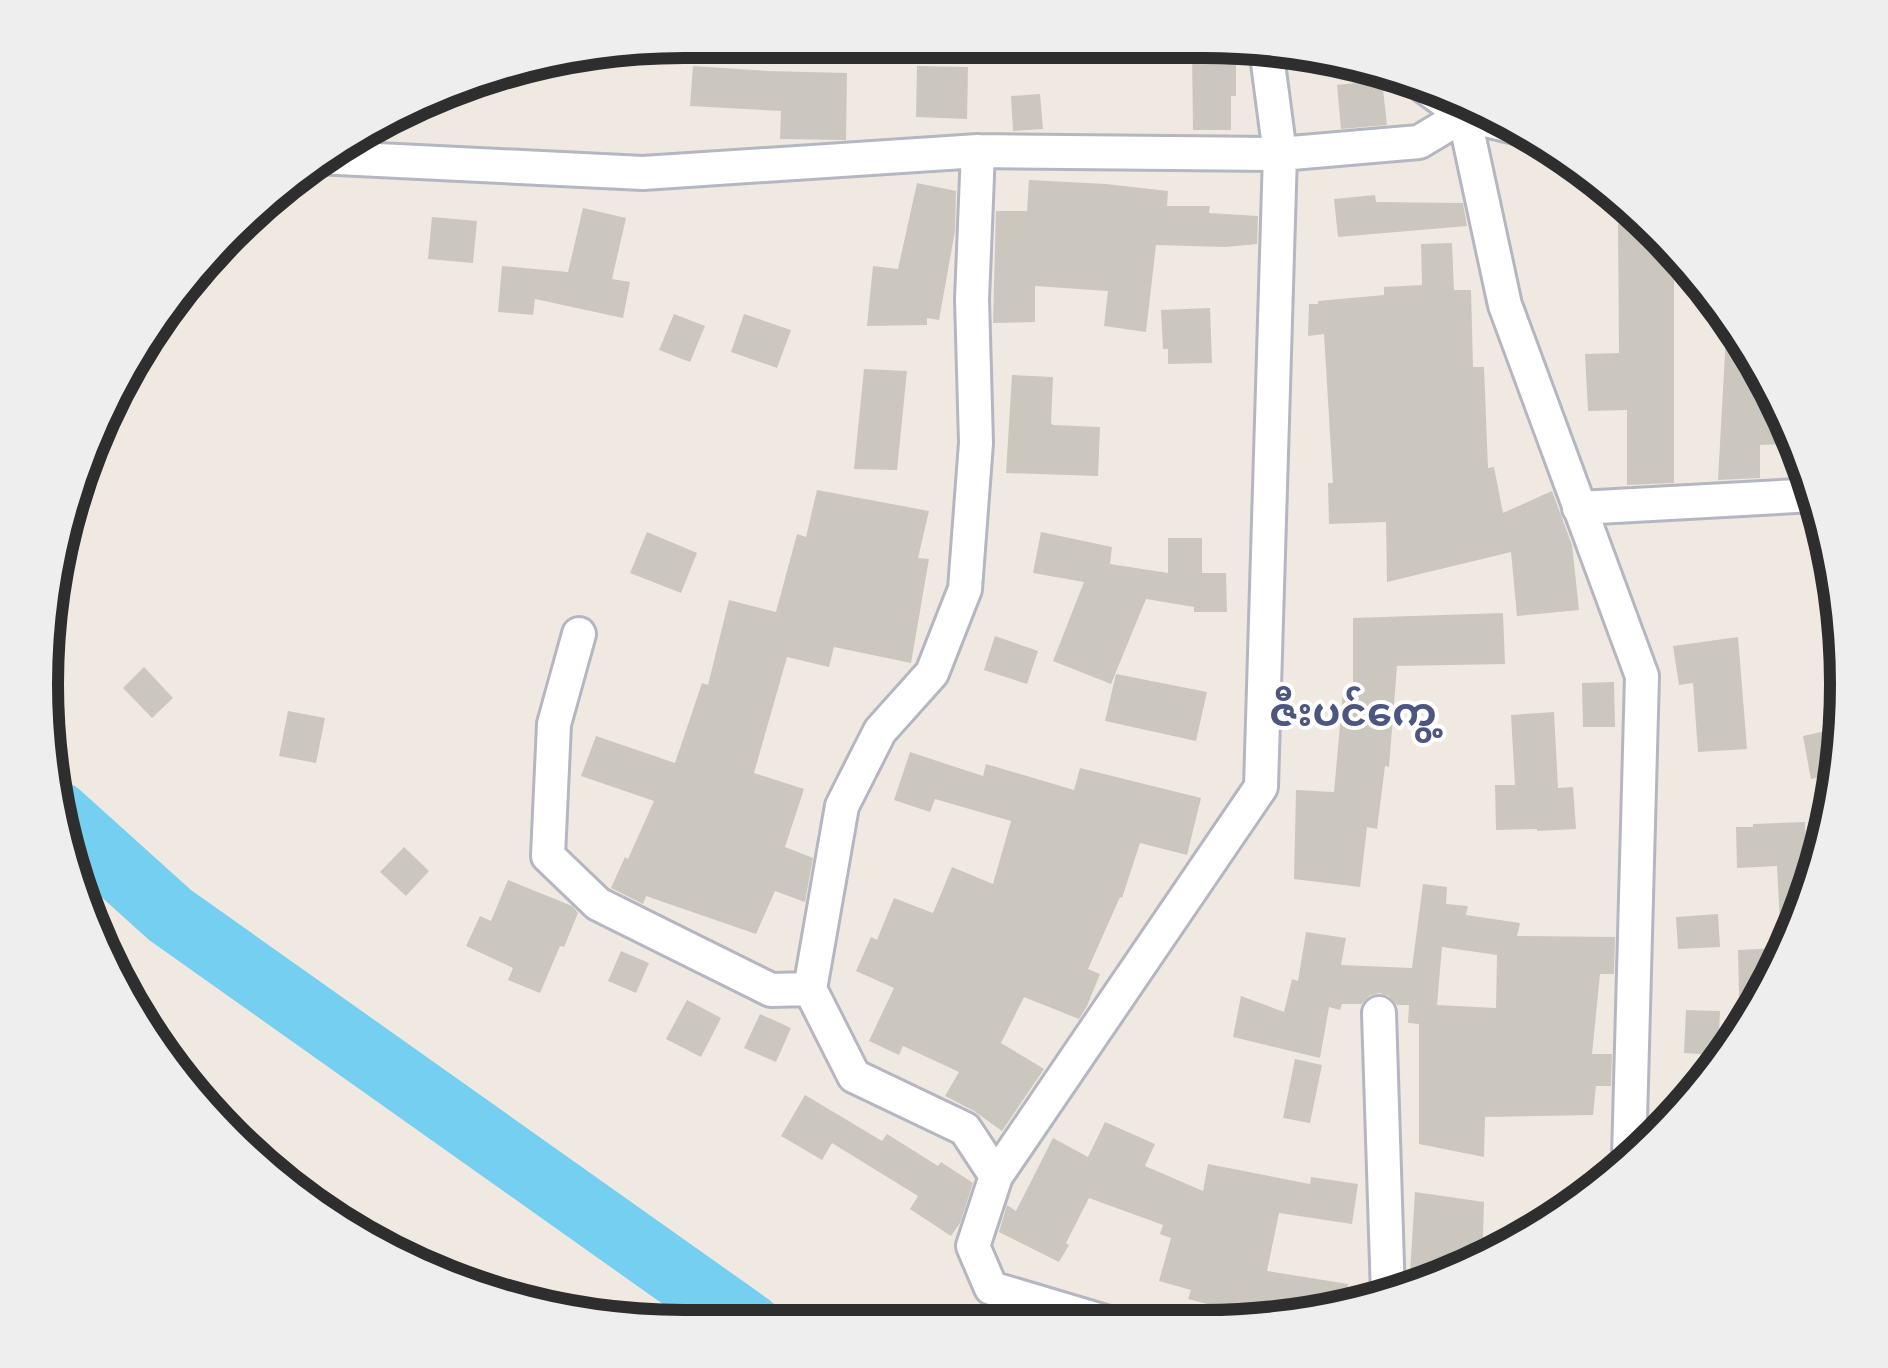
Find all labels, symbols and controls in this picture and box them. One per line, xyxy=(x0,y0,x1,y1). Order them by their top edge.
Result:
district label: ဇီးပင်ကွေ့ xyxy=(1269,686,1443,743)

